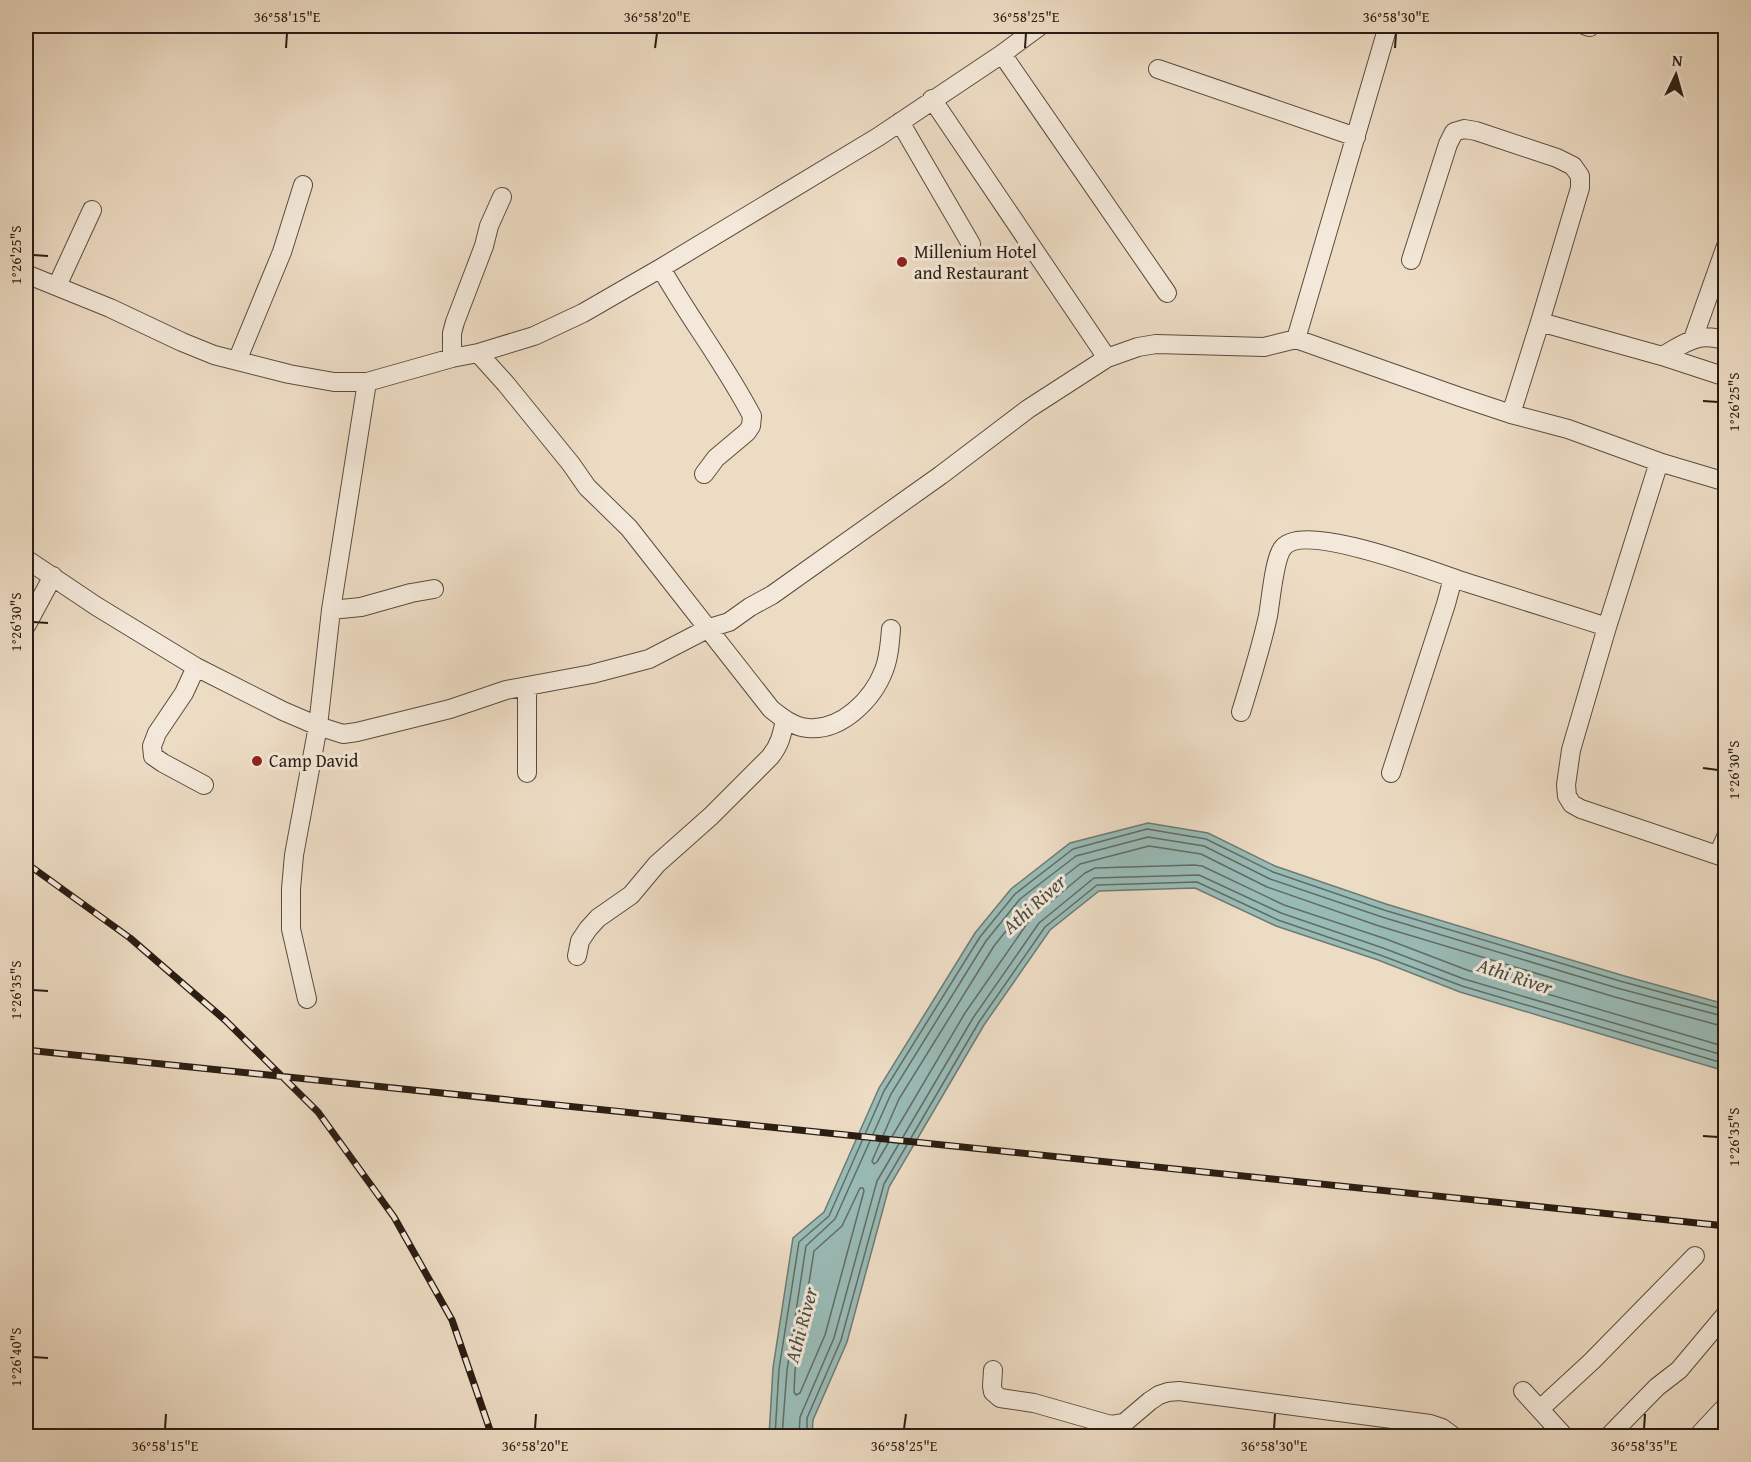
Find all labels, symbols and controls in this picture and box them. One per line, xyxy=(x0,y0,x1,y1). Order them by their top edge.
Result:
text: 36°58'15"E xyxy=(254,6,321,27)
text: 36°58'20"E xyxy=(624,6,691,27)
text: 36°58'25"E xyxy=(993,6,1060,27)
text: 36°58'30"E xyxy=(1363,6,1430,27)
north arrow xyxy=(1646,45,1706,105)
text: N xyxy=(1671,48,1684,73)
text: 1°26'25"S xyxy=(5,225,26,285)
place label: Millenium Hotel and Restaurant xyxy=(914,238,1037,286)
marker: Millenium Hotel and Restaurant xyxy=(895,255,909,269)
text: 1°26'25"S xyxy=(1723,372,1744,432)
text: 1°26'30"S xyxy=(5,592,26,652)
text: 1°26'30"S xyxy=(1723,740,1744,800)
place label: Camp David xyxy=(269,747,359,774)
marker: Camp David xyxy=(250,754,264,768)
water label: Athi River xyxy=(995,867,1072,941)
water label: Athi River xyxy=(1473,949,1557,1001)
text: 1°26'35"S xyxy=(5,960,26,1020)
text: 1°26'35"S xyxy=(1723,1107,1744,1167)
water label: Athi River xyxy=(776,1283,825,1367)
text: 1°26'40"S xyxy=(5,1327,26,1387)
text: 36°58'15"E xyxy=(132,1435,199,1456)
text: 36°58'20"E xyxy=(502,1435,569,1456)
text: 36°58'25"E xyxy=(871,1435,938,1456)
text: 36°58'30"E xyxy=(1241,1435,1308,1456)
text: 36°58'35"E xyxy=(1611,1435,1678,1456)

